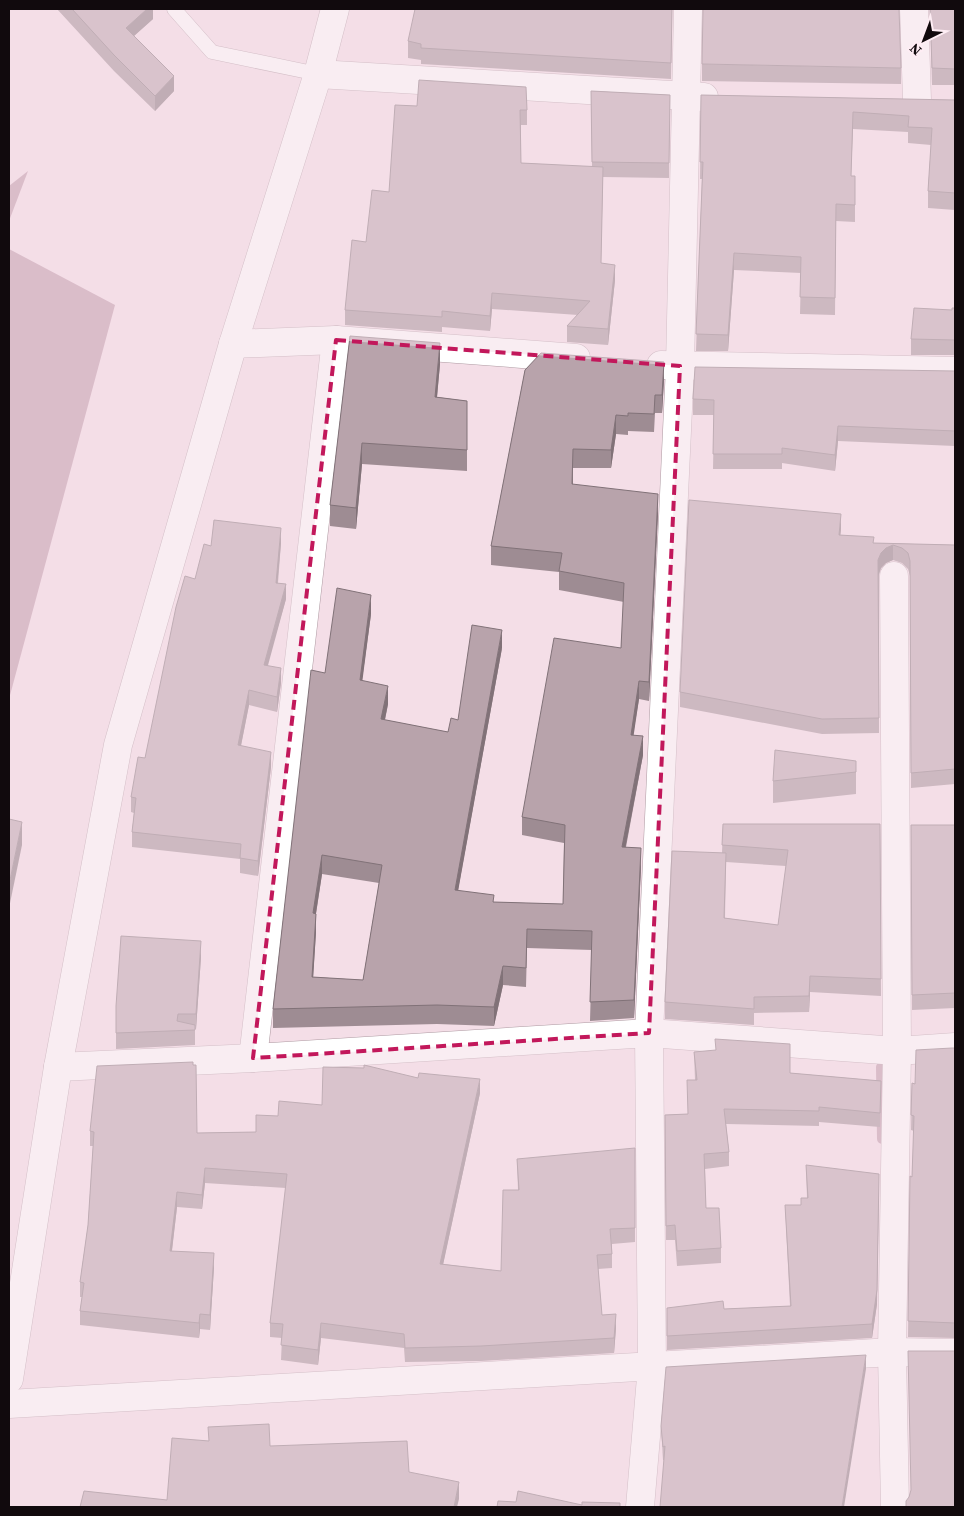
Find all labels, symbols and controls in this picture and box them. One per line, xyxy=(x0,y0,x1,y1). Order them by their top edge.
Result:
north arrow xyxy=(899,15,949,65)
text: N xyxy=(905,39,926,61)

